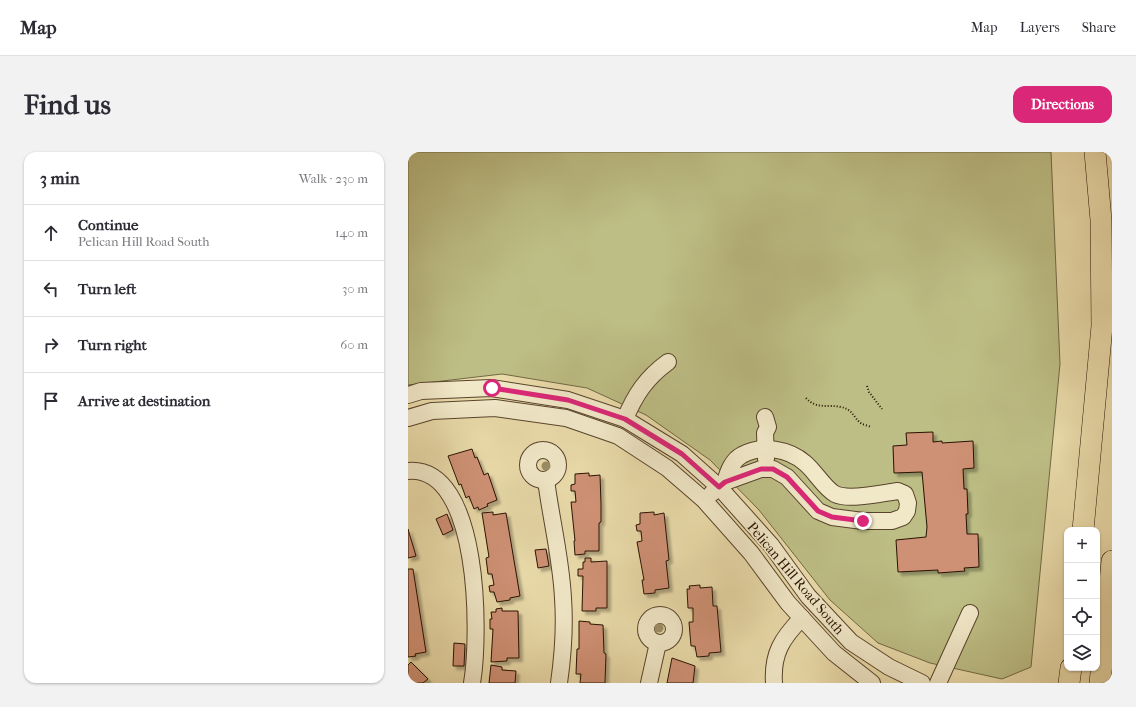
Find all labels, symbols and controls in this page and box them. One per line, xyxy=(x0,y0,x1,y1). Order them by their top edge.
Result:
text: Map xyxy=(20,17,56,39)
text: Map xyxy=(971,19,998,36)
text: Layers xyxy=(1020,19,1060,36)
text: Share xyxy=(1082,19,1116,36)
button: Directions xyxy=(1013,86,1112,123)
text: Find us xyxy=(24,88,111,121)
text: 3 min xyxy=(40,168,80,188)
text: Walk · 230 m xyxy=(299,171,368,186)
text: Continue xyxy=(78,216,138,234)
icon: ahead xyxy=(40,222,62,244)
text: 140 m xyxy=(335,225,368,240)
text: Pelican Hill Road South xyxy=(78,234,210,249)
icon: left xyxy=(40,278,62,300)
text: Turn left xyxy=(78,280,136,298)
text: 30 m xyxy=(342,281,368,296)
icon: right xyxy=(40,334,62,356)
text: Turn right xyxy=(78,336,147,354)
text: 60 m xyxy=(340,337,368,352)
route start xyxy=(483,379,501,397)
icon: arrive xyxy=(40,390,62,412)
text: Arrive at destination xyxy=(78,392,210,410)
route end xyxy=(854,512,872,530)
street label: Pelican Hill Road South xyxy=(744,519,848,638)
map controls xyxy=(1064,527,1100,671)
button: + xyxy=(1064,527,1100,563)
button: − xyxy=(1064,563,1100,599)
button: locate xyxy=(1064,599,1100,635)
button: layers xyxy=(1064,635,1100,671)

